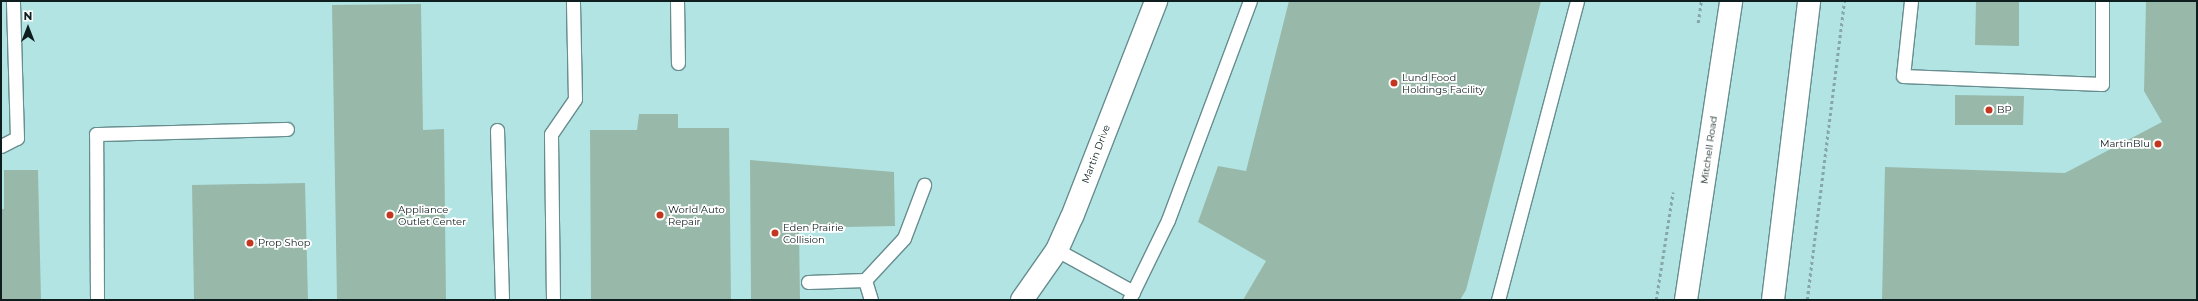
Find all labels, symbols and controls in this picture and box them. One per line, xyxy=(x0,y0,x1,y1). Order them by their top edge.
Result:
north arrow xyxy=(8,8,48,48)
text: N xyxy=(24,9,32,23)
place label: Lund Food Holdings Facility xyxy=(1402,71,1484,94)
marker: Lund Food Holdings Facility xyxy=(1389,78,1399,88)
place label: BP xyxy=(1997,104,2012,116)
marker: BP xyxy=(1984,105,1994,115)
street label: Mitchell Road xyxy=(1698,115,1720,185)
street label: Martin Drive xyxy=(1079,123,1113,185)
place label: MartinBlu xyxy=(2100,138,2150,150)
marker: MartinBlu xyxy=(2153,139,2163,149)
place label: Appliance Outlet Center xyxy=(398,203,466,226)
place label: World Auto Repair xyxy=(668,203,725,226)
marker: Appliance Outlet Center xyxy=(385,210,395,220)
marker: World Auto Repair xyxy=(655,210,665,220)
place label: Eden Prairie Collision xyxy=(783,221,844,244)
marker: Eden Prairie Collision xyxy=(770,228,780,238)
place label: Prop Shop xyxy=(258,237,310,249)
marker: Prop Shop xyxy=(245,238,255,248)

